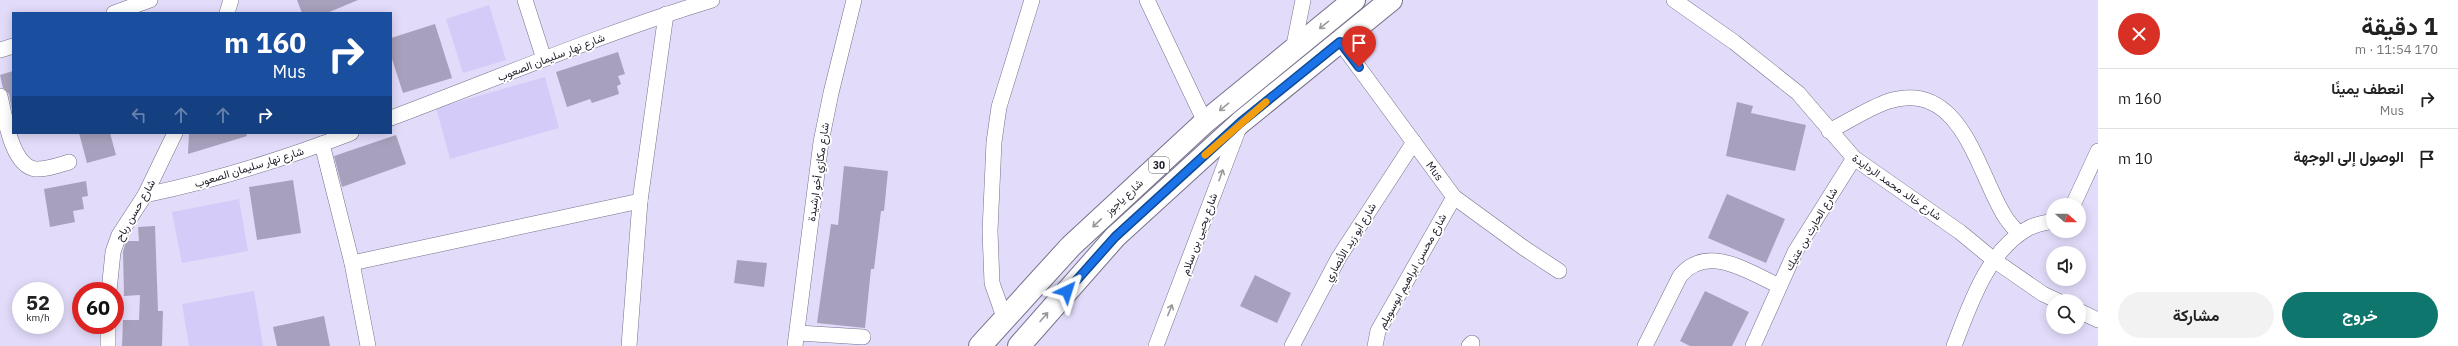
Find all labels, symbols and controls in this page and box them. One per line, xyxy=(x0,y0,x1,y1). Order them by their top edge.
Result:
text: 1 دقيقة xyxy=(2361,10,2438,42)
button: close xyxy=(2118,13,2160,55)
one-way arrow xyxy=(1319,20,1330,29)
text: 160 m xyxy=(224,24,306,61)
pin xyxy=(1342,26,1376,67)
icon: right xyxy=(320,28,372,80)
street label: شارع نهار سليمان الصعوب xyxy=(495,30,607,85)
icon: arrive xyxy=(1348,32,1370,54)
text: 170 m · 11:54 xyxy=(2355,41,2438,58)
text: Mus xyxy=(272,60,306,83)
text: انعطف يمينًا xyxy=(2331,79,2404,98)
icon: right xyxy=(2416,88,2438,110)
text: 160 m xyxy=(2118,89,2162,108)
text: Mus xyxy=(2380,102,2404,119)
one-way arrow xyxy=(1218,103,1229,111)
icon: left xyxy=(128,104,150,126)
icon: ahead xyxy=(170,104,192,126)
icon: ahead xyxy=(212,104,234,126)
icon: right xyxy=(254,104,276,126)
street label: شارع مكازي أخو ارشيدة xyxy=(804,121,835,223)
street label: شارع نهار سليمان الصعوب xyxy=(192,144,306,191)
text: الوصول إلى الوجهة xyxy=(2293,147,2404,166)
icon: arrive xyxy=(2416,148,2438,170)
text: 10 m xyxy=(2118,149,2153,168)
street label: شارع خالد محمد الردايدة xyxy=(1849,151,1945,224)
road number: 30 xyxy=(1149,157,1169,173)
street label: Mus xyxy=(1423,158,1447,183)
one-way arrow xyxy=(1218,170,1226,182)
street label: شارع حسن رباح xyxy=(112,176,159,244)
street label: شارع ياجوز xyxy=(1101,176,1147,220)
street label: شارع الحارث بن عتيك xyxy=(1782,185,1841,273)
street label: شارع يحيى بن سلام xyxy=(1178,191,1221,277)
north arrow xyxy=(2046,198,2086,238)
map controls xyxy=(2046,198,2086,334)
street label: شارع أبو زيد الأنصاري xyxy=(1321,200,1382,285)
street label: شارع محسن ابراهيم ابوسويلم xyxy=(1375,211,1450,331)
one-way arrow xyxy=(1092,218,1102,227)
button: sound xyxy=(2046,246,2086,286)
position arrow xyxy=(1046,270,1088,312)
speed limit sign: 60 xyxy=(72,282,124,334)
text: 52 xyxy=(26,289,50,316)
button: مشاركة xyxy=(2118,292,2274,338)
button: خروج xyxy=(2282,292,2438,338)
button: search xyxy=(2046,294,2086,334)
one-way arrow xyxy=(1167,304,1175,316)
text: km/h xyxy=(26,311,50,324)
one-way arrow xyxy=(1040,312,1049,322)

